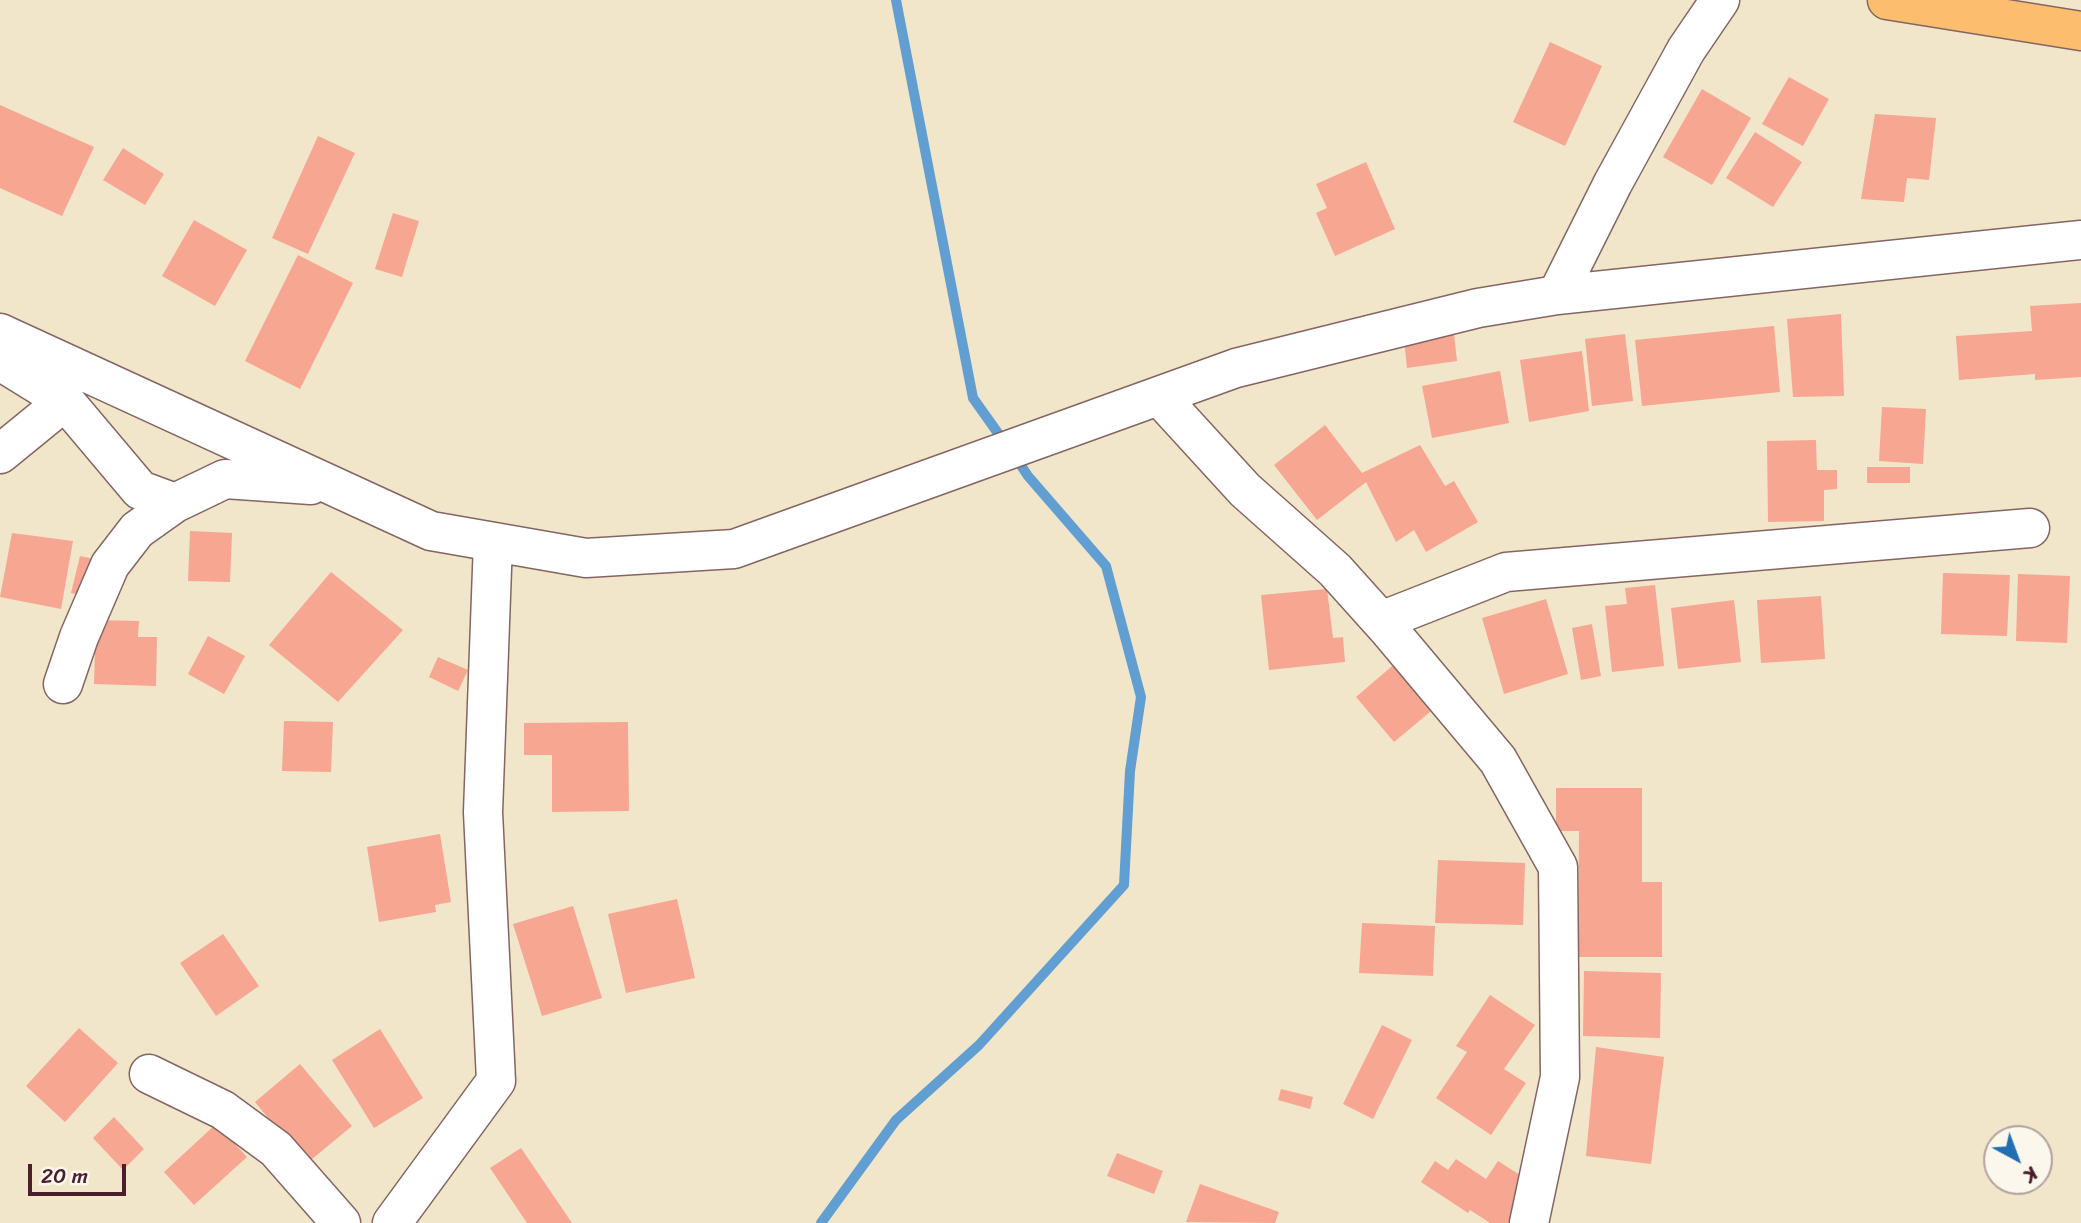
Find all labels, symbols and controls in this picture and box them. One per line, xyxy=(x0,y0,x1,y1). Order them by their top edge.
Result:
north arrow xyxy=(1983,1125,2053,1195)
scale bar xyxy=(32,1150,130,1194)
text: 20 m xyxy=(41,1157,88,1195)
text: K xyxy=(2016,1158,2046,1191)

